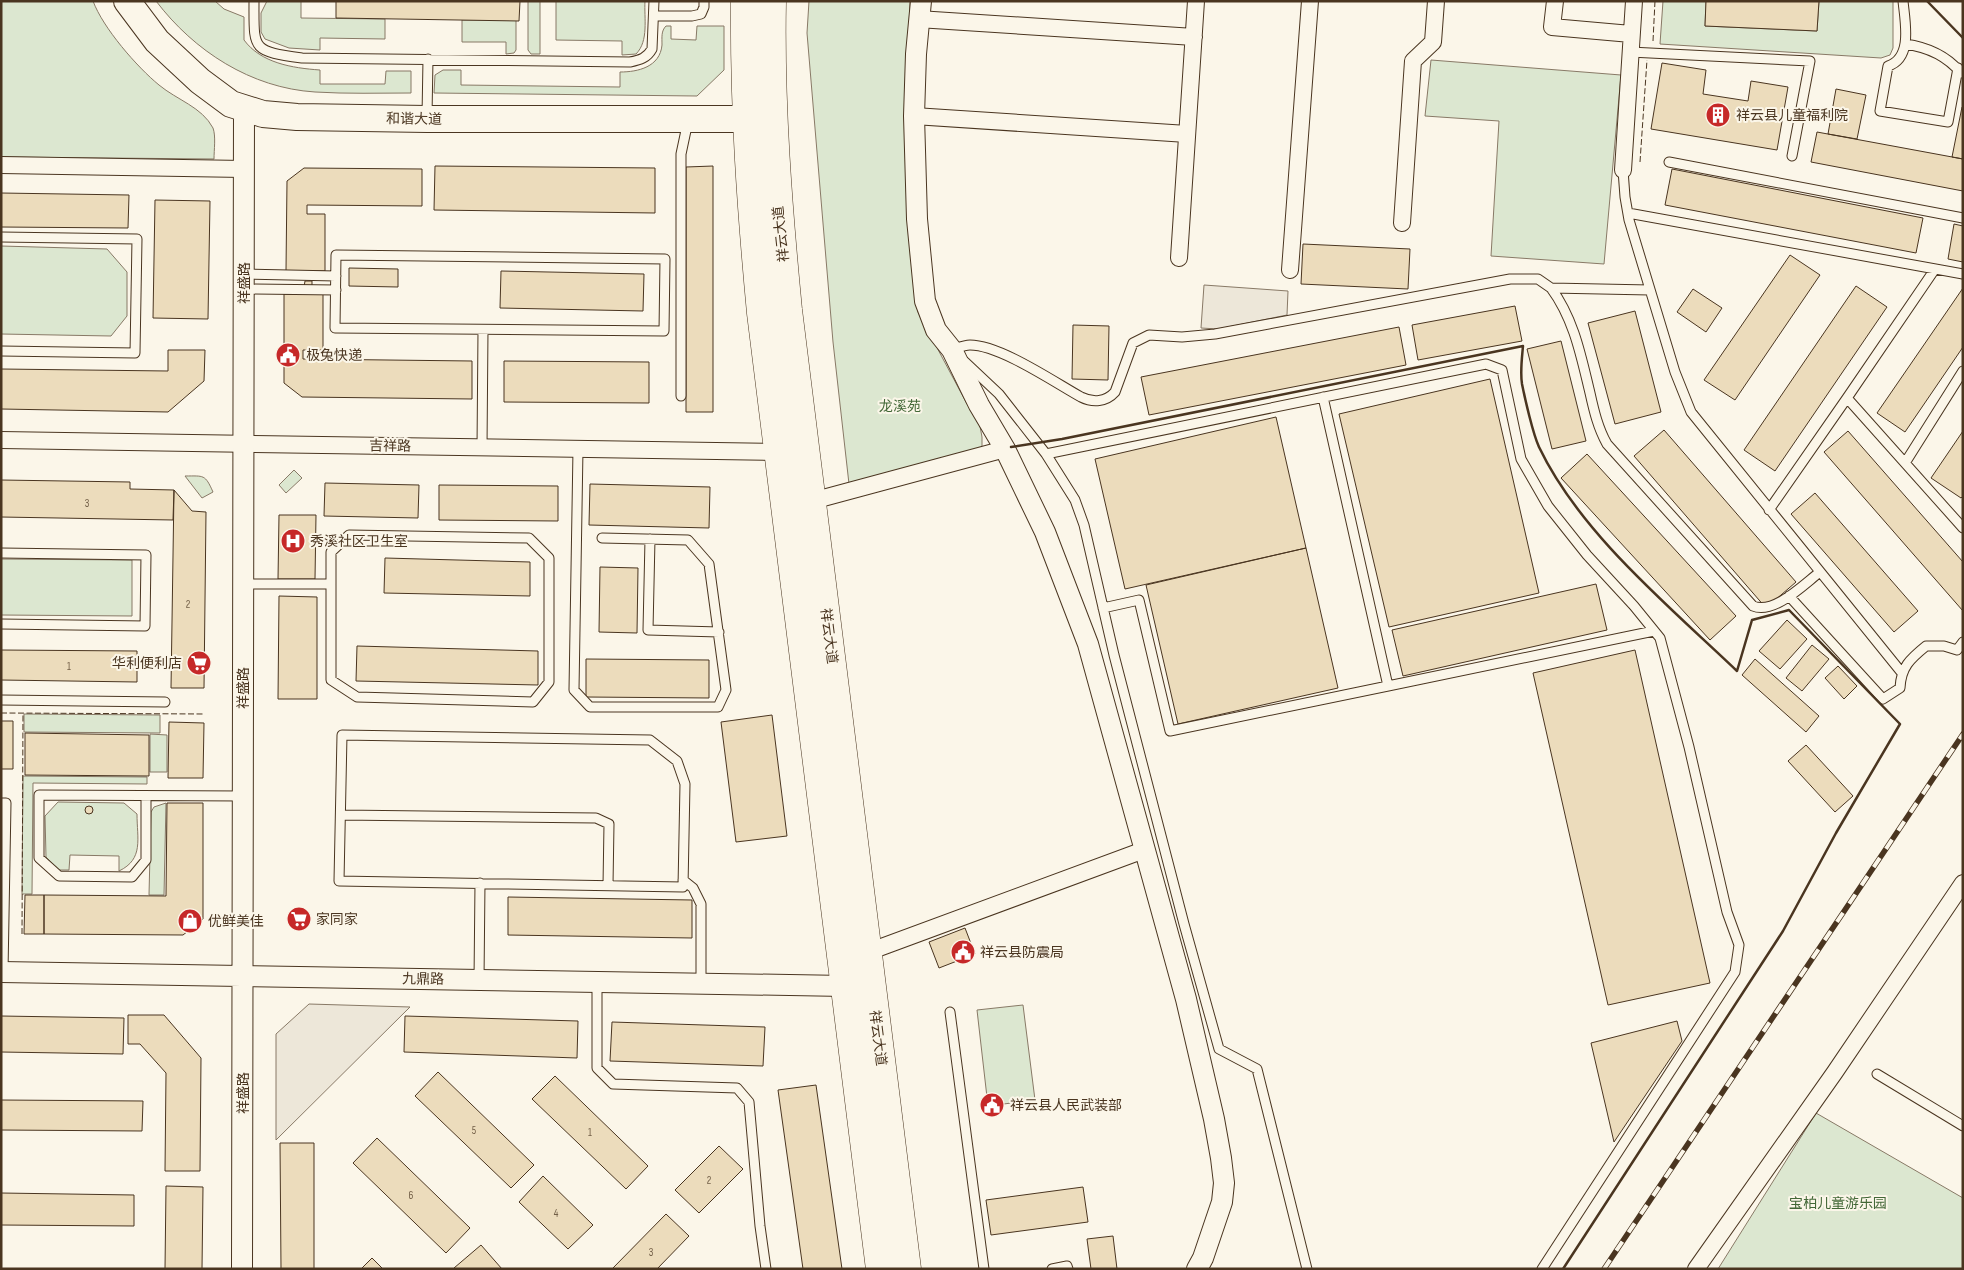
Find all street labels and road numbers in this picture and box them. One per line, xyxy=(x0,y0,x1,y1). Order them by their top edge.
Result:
street label: 和谐大道 xyxy=(386,110,442,128)
street label: 祥云大道 xyxy=(770,205,792,263)
street label: 祥盛路 xyxy=(236,262,253,304)
street label: 吉祥路 xyxy=(369,437,411,455)
street label: 祥云大道 xyxy=(817,607,841,665)
street label: 祥盛路 xyxy=(235,667,252,709)
street label: 九鼎路 xyxy=(402,970,444,988)
street label: 祥云大道 xyxy=(866,1009,890,1067)
street label: 祥盛路 xyxy=(235,1072,252,1114)

